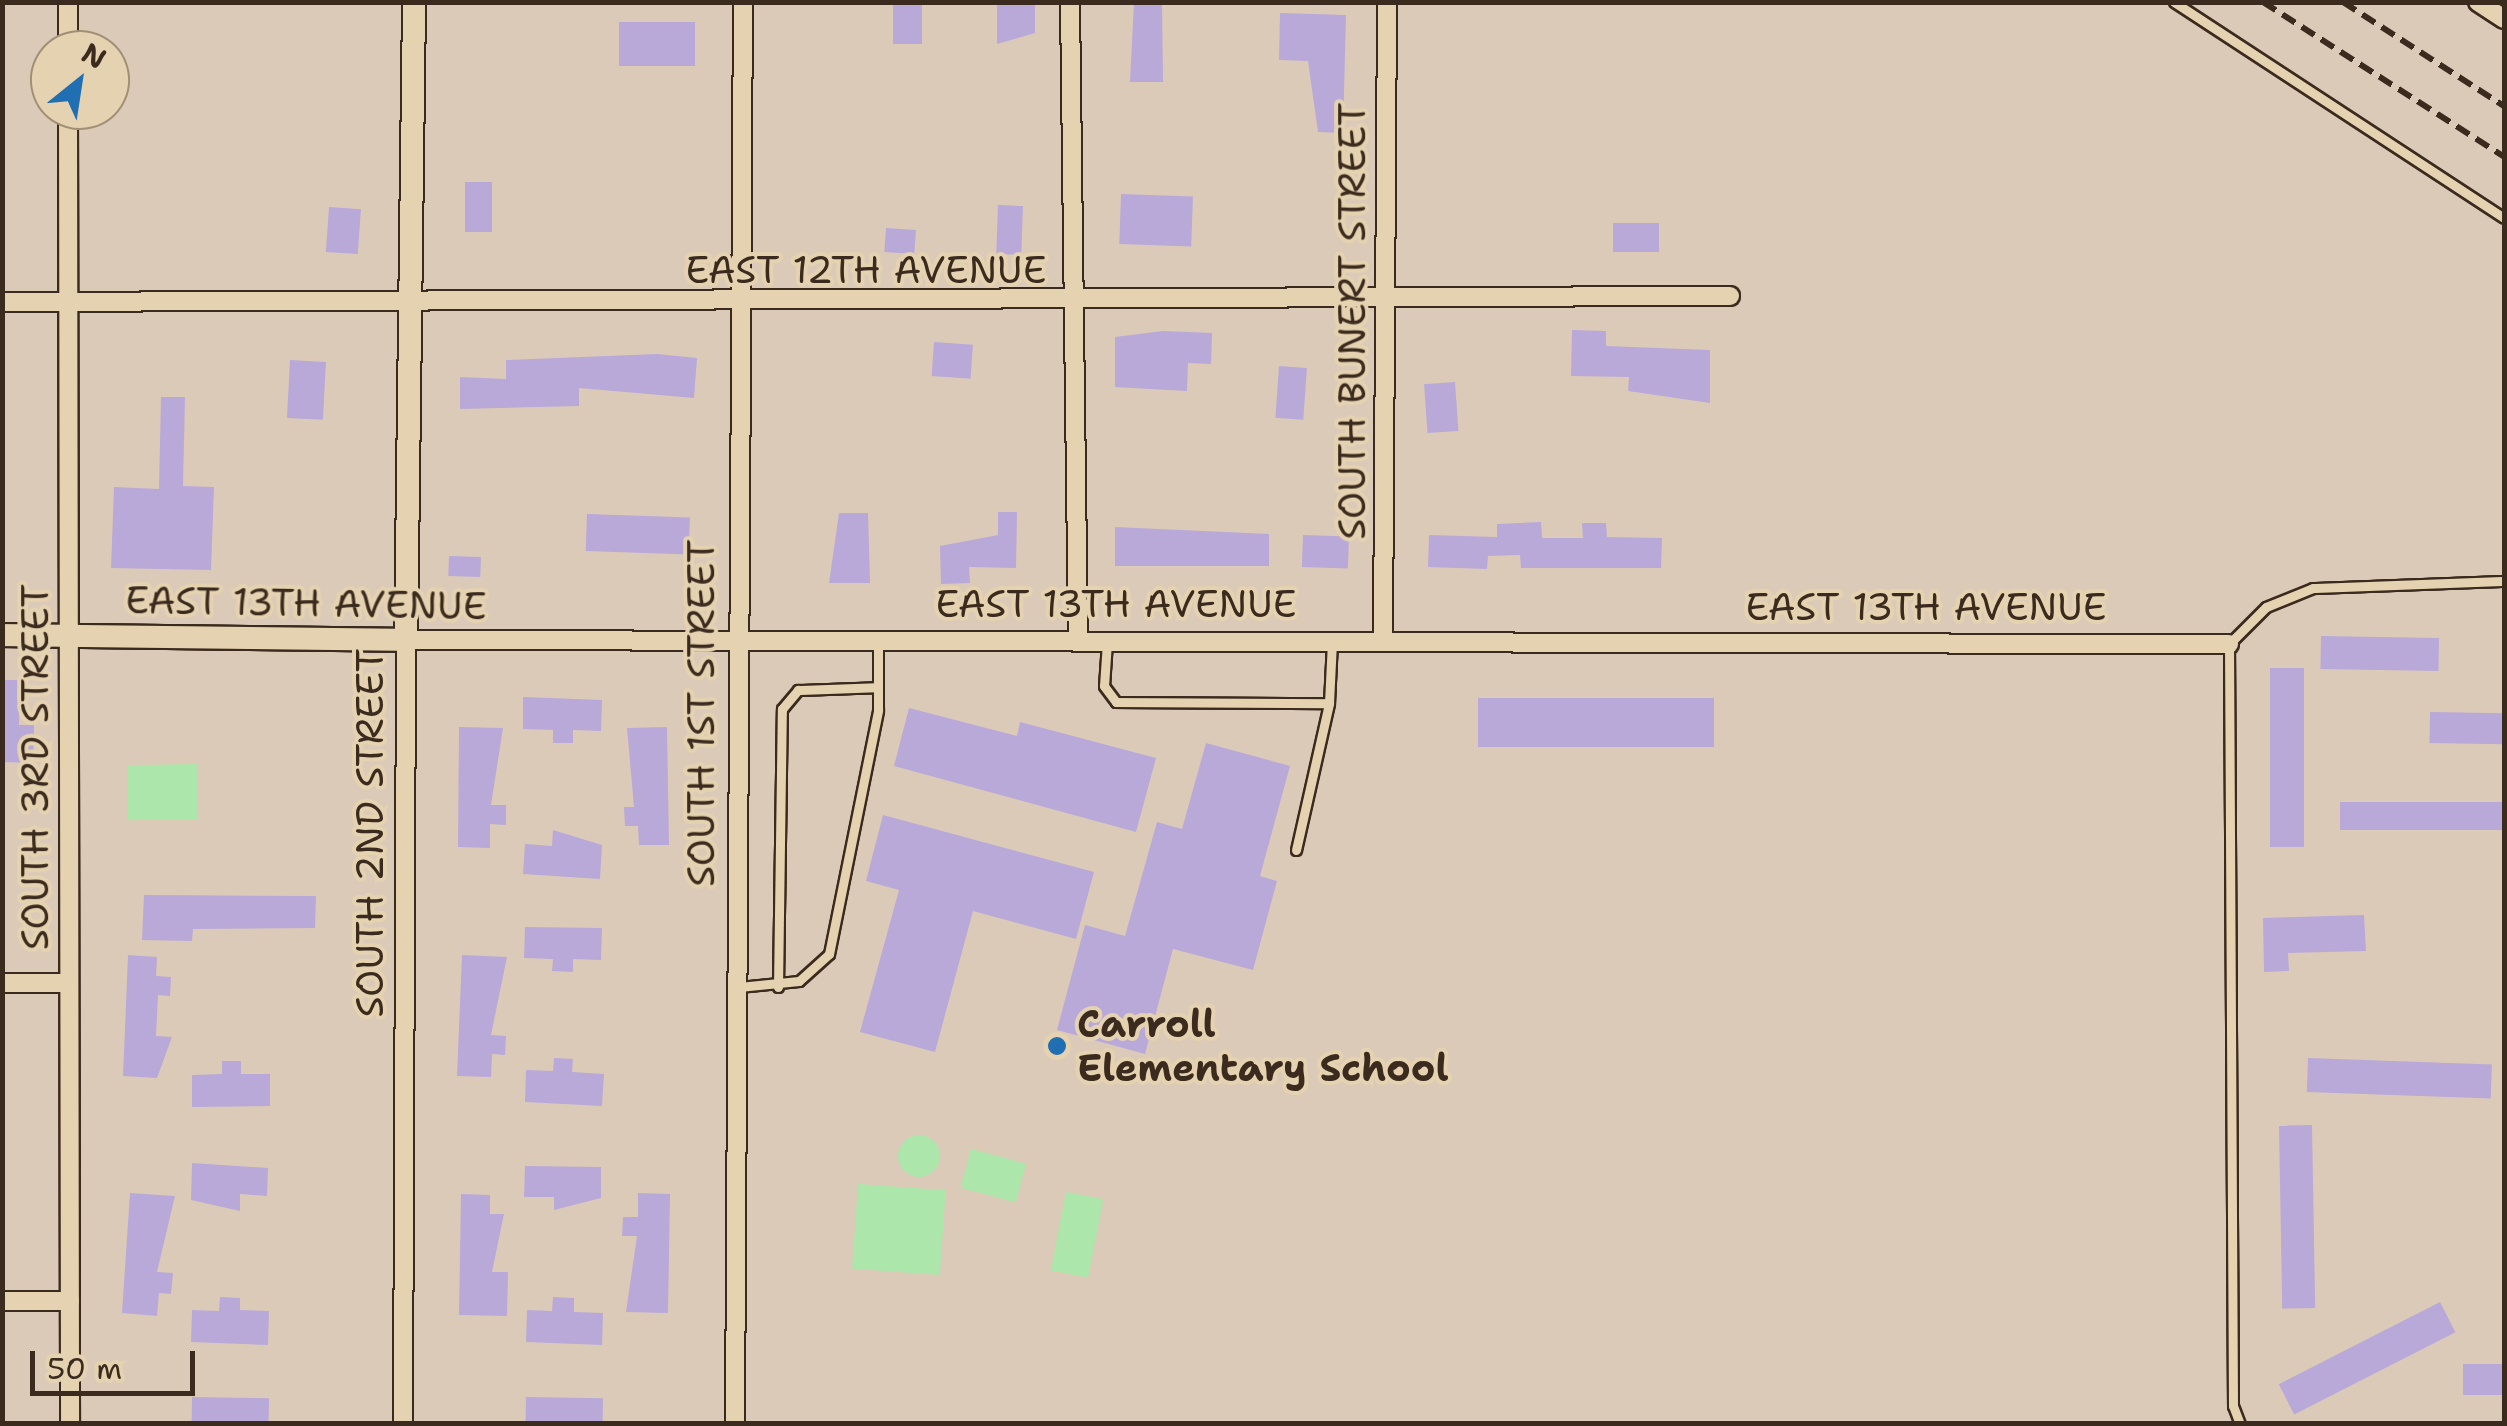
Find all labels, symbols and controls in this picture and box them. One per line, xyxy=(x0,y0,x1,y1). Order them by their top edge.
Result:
north arrow xyxy=(30,30,130,130)
text: N xyxy=(75,34,113,78)
street label: SOUTH BUNERT STREET xyxy=(1329,102,1375,540)
street label: EAST 12TH AVENUE xyxy=(685,247,1047,293)
street label: SOUTH 1ST STREET xyxy=(678,539,724,887)
street label: EAST 13TH AVENUE xyxy=(125,577,487,629)
street label: EAST 13TH AVENUE xyxy=(935,581,1297,627)
street label: SOUTH 3RD STREET xyxy=(12,584,58,950)
street label: EAST 13TH AVENUE xyxy=(1745,584,2107,630)
street label: SOUTH 2ND STREET xyxy=(347,649,393,1017)
place label: Carroll Elementary School xyxy=(1077,1001,1449,1090)
marker: Carroll Elementary School xyxy=(1046,1035,1068,1057)
scale bar xyxy=(35,1331,200,1393)
text: 50 m xyxy=(47,1348,122,1389)

